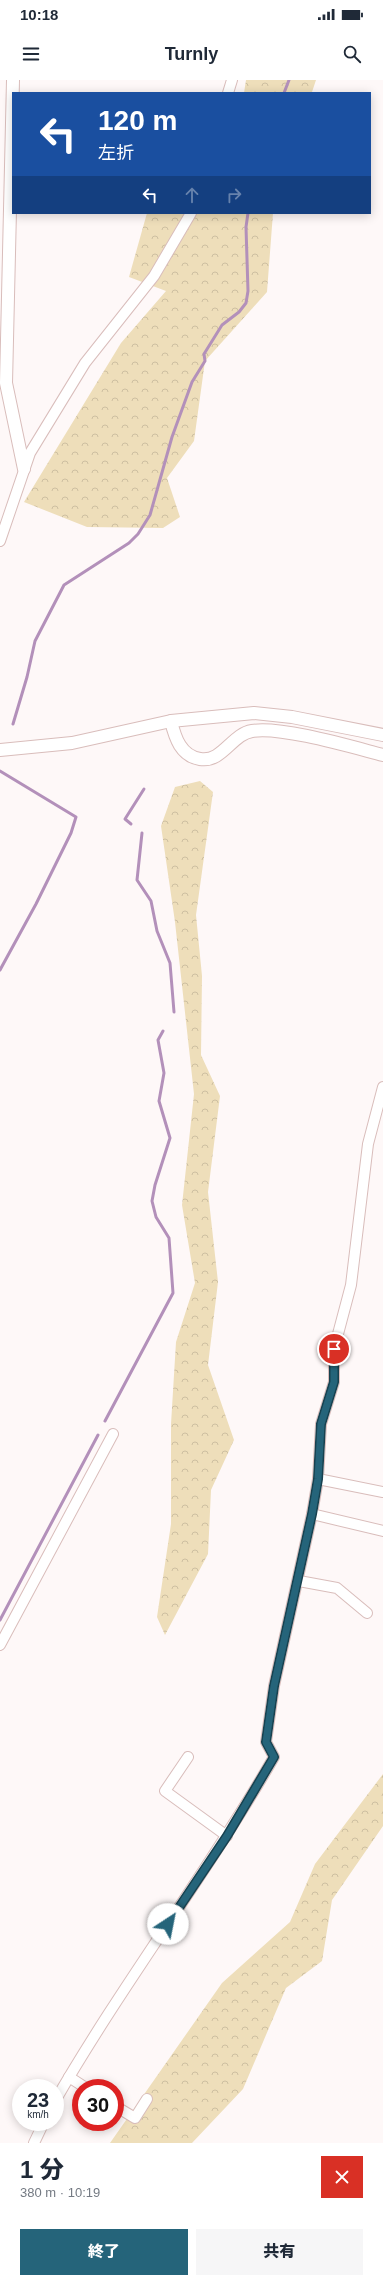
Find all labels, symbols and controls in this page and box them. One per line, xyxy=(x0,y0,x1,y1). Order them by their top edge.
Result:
text: 10:18 xyxy=(20,6,58,23)
icon: menu xyxy=(20,43,42,65)
icon: search xyxy=(341,43,363,65)
text: Turnly xyxy=(165,44,218,64)
text: 120 m xyxy=(98,105,177,136)
icon: left xyxy=(32,108,84,160)
text: 左折 xyxy=(98,143,134,163)
icon: left xyxy=(139,184,161,206)
icon: ahead xyxy=(181,184,203,206)
icon: right xyxy=(223,184,245,206)
pin xyxy=(317,1332,351,1366)
icon: arrive xyxy=(323,1338,345,1360)
position arrow xyxy=(147,1903,189,1945)
speed limit sign: 30 xyxy=(72,2079,124,2131)
text: 23 xyxy=(27,2089,49,2111)
text: km/h xyxy=(27,2109,49,2120)
text: 1 分 xyxy=(20,2156,64,2183)
button: close xyxy=(321,2156,363,2198)
text: 380 m · 10:19 xyxy=(20,2185,100,2200)
button: 終了 xyxy=(20,2229,188,2275)
button: 共有 xyxy=(196,2229,363,2275)

